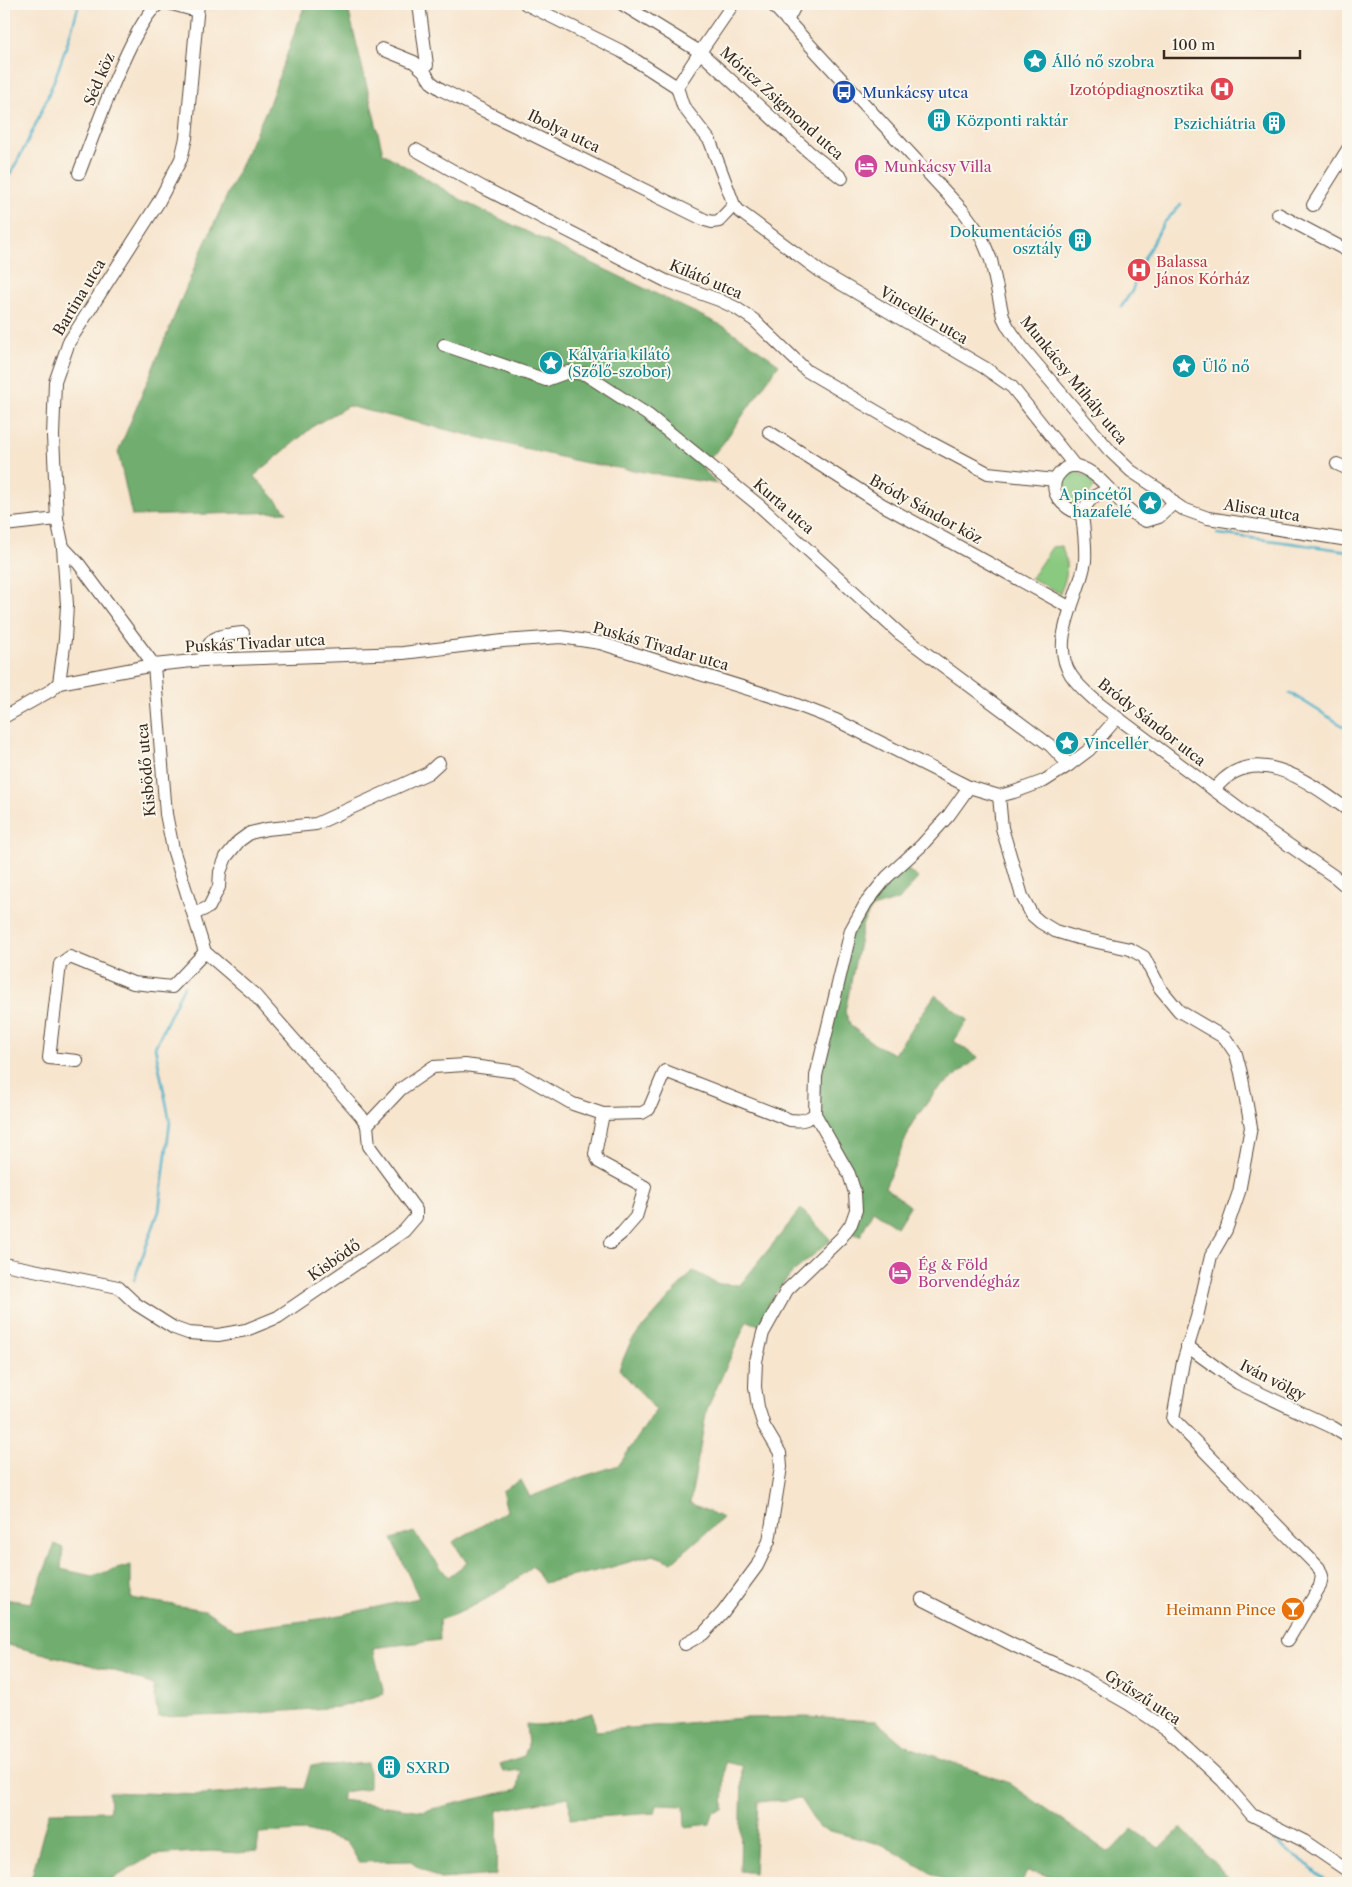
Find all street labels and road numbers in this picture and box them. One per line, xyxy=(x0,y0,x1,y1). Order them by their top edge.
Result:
street label: Móricz Zsigmond utca xyxy=(716,43,848,164)
street label: Séd köz xyxy=(79,49,119,108)
street label: Ibolya utca xyxy=(525,105,603,157)
street label: Bartina utca xyxy=(49,255,109,339)
street label: Kilátó utca xyxy=(667,255,745,303)
street label: Vincellér utca xyxy=(876,282,972,348)
street label: Munkácsy Mihály utca xyxy=(1016,312,1132,448)
street label: Bródy Sándor köz xyxy=(866,470,986,548)
street label: Kurta utca xyxy=(750,474,818,538)
street label: Alisca utca xyxy=(1222,494,1301,525)
street label: Puskás Tivadar utca xyxy=(591,618,731,675)
street label: Puskás Tivadar utca xyxy=(184,630,326,656)
street label: Bródy Sándor utca xyxy=(1094,674,1210,770)
street label: Kisbödő utca xyxy=(132,722,160,817)
street label: Kisbödő xyxy=(304,1235,364,1285)
street label: Iván völgy xyxy=(1237,1355,1310,1405)
street label: Gyűszű utca xyxy=(1101,1665,1185,1729)

